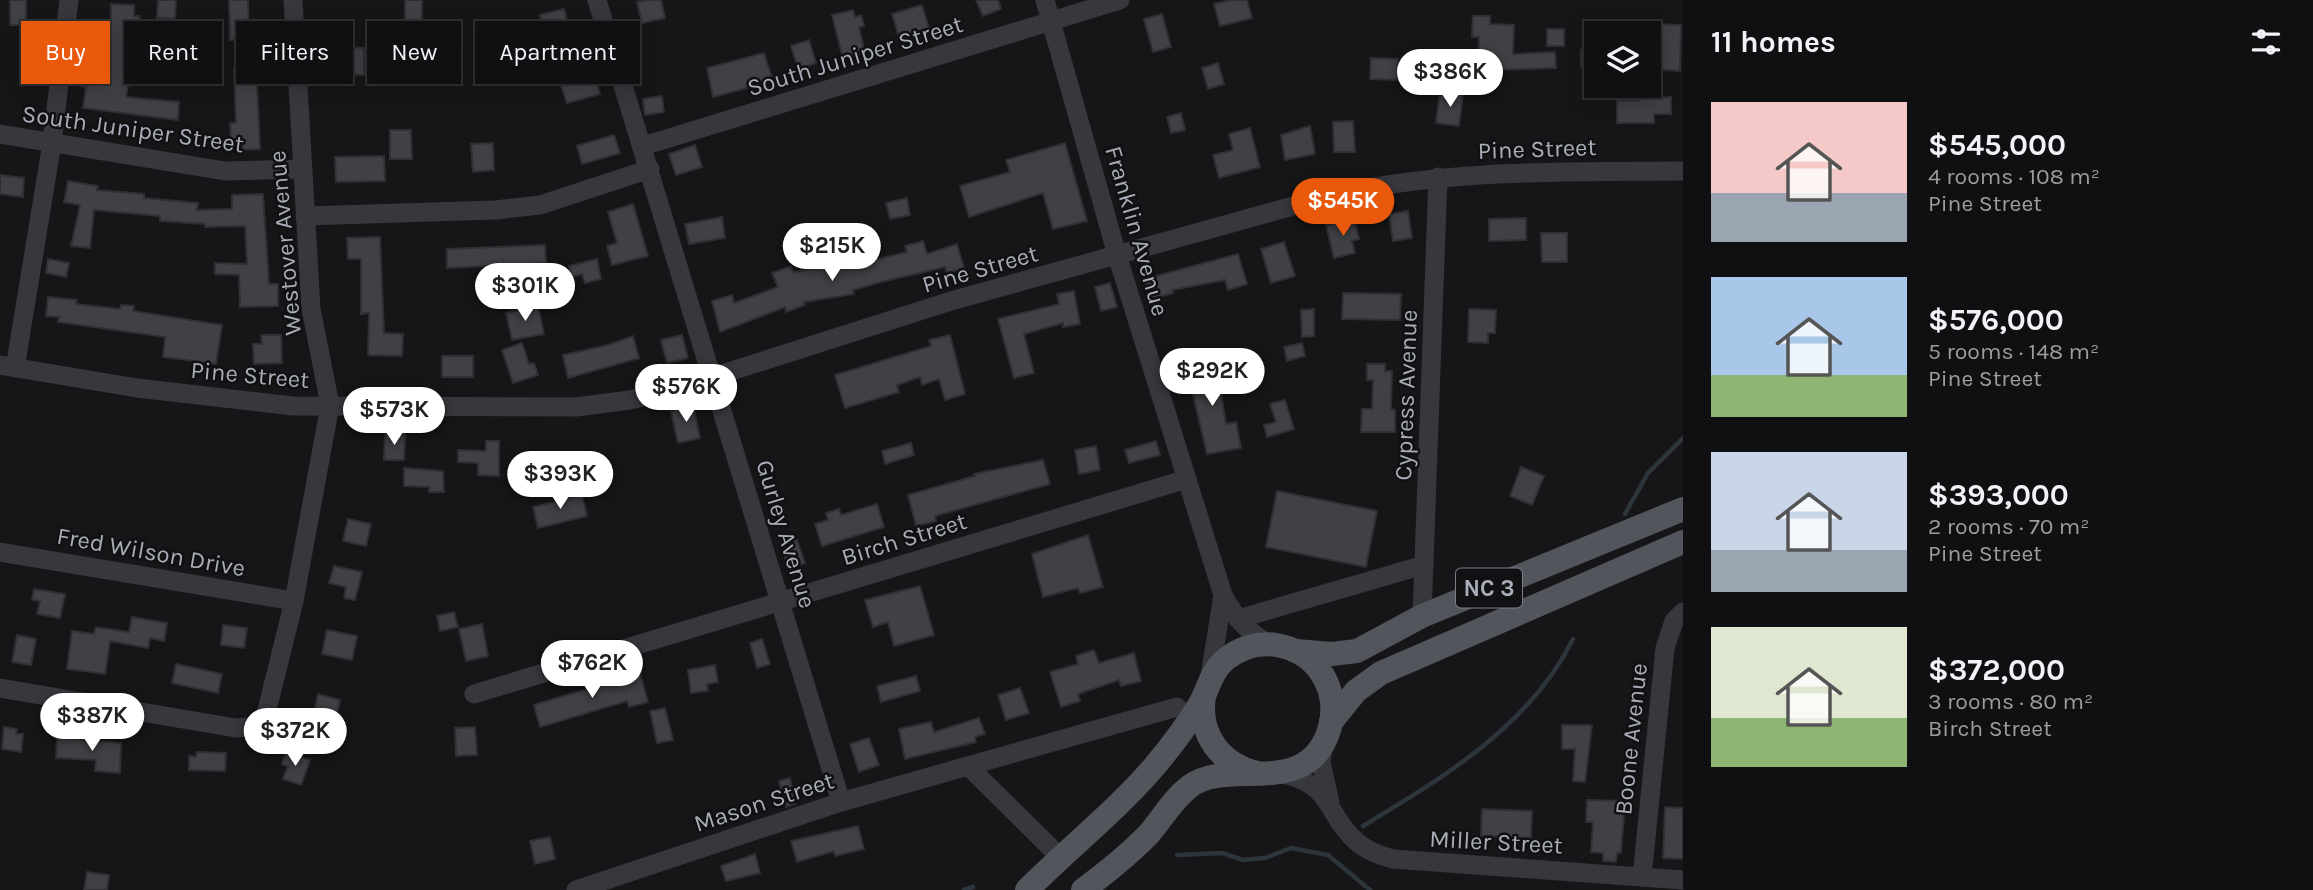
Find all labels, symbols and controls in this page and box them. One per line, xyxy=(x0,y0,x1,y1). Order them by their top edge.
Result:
street label: South Juniper Street xyxy=(744,10,966,102)
chip: Buy xyxy=(21,21,110,84)
chip: Rent xyxy=(124,21,222,84)
chip: Filters xyxy=(236,21,353,84)
chip: New xyxy=(367,21,461,84)
chip: Apartment xyxy=(475,21,640,84)
map controls xyxy=(1584,21,1661,98)
button: layers xyxy=(1584,21,1661,98)
icon: filters xyxy=(2247,23,2285,61)
text: 11 homes xyxy=(1711,24,1836,60)
pin: $386K xyxy=(1401,50,1499,109)
text: $386K xyxy=(1413,58,1487,85)
street label: South Juniper Street xyxy=(20,100,246,158)
text: $545,000 xyxy=(1928,127,2066,163)
icon: home xyxy=(1767,130,1851,214)
street label: Pine Street xyxy=(1477,133,1597,165)
street label: Franklin Avenue xyxy=(1099,143,1175,319)
street label: Westover Avenue xyxy=(263,149,307,337)
text: 4 rooms · 108 m² xyxy=(1928,163,2100,190)
pin: $545K xyxy=(1294,178,1392,238)
text: $545K xyxy=(1307,187,1379,214)
text: Pine Street xyxy=(1928,190,2042,217)
pin: $215K xyxy=(783,224,881,283)
text: $215K xyxy=(799,232,865,259)
street label: Pine Street xyxy=(919,239,1041,299)
pin: $301K xyxy=(476,264,574,323)
text: $301K xyxy=(491,272,559,299)
text: $576,000 xyxy=(1928,302,2064,338)
icon: home xyxy=(1767,305,1851,389)
street label: Cypress Avenue xyxy=(1389,309,1423,481)
text: 5 rooms · 148 m² xyxy=(1928,338,2099,365)
pin: $292K xyxy=(1163,348,1261,408)
street label: Pine Street xyxy=(190,356,310,394)
text: $292K xyxy=(1176,357,1248,384)
pin: $576K xyxy=(637,364,735,424)
text: Pine Street xyxy=(1928,365,2042,392)
text: $576K xyxy=(651,373,721,400)
pin: $573K xyxy=(345,388,443,447)
text: $573K xyxy=(359,396,429,423)
pin: $393K xyxy=(511,452,609,511)
street label: Gurley Avenue xyxy=(750,456,822,612)
text: $393K xyxy=(523,460,597,487)
text: $393,000 xyxy=(1928,477,2069,513)
icon: home xyxy=(1767,480,1851,564)
street label: Birch Street xyxy=(838,507,970,571)
text: 2 rooms · 70 m² xyxy=(1928,513,2090,540)
street label: Fred Wilson Drive xyxy=(55,522,247,582)
text: Pine Street xyxy=(1928,540,2042,567)
road number: NC 3 xyxy=(1456,568,1522,608)
pin: $762K xyxy=(543,640,641,700)
text: $762K xyxy=(557,649,627,676)
text: $372,000 xyxy=(1928,652,2065,688)
icon: home xyxy=(1767,655,1851,739)
street label: Boone Avenue xyxy=(1609,662,1653,816)
text: 3 rooms · 80 m² xyxy=(1928,688,2093,715)
pin: $387K xyxy=(43,694,141,753)
text: $387K xyxy=(56,702,128,729)
pin: $372K xyxy=(246,708,344,768)
text: Birch Street xyxy=(1928,715,2052,742)
text: $372K xyxy=(260,717,330,744)
street label: Mason Street xyxy=(691,766,837,838)
street label: Miller Street xyxy=(1429,825,1563,859)

